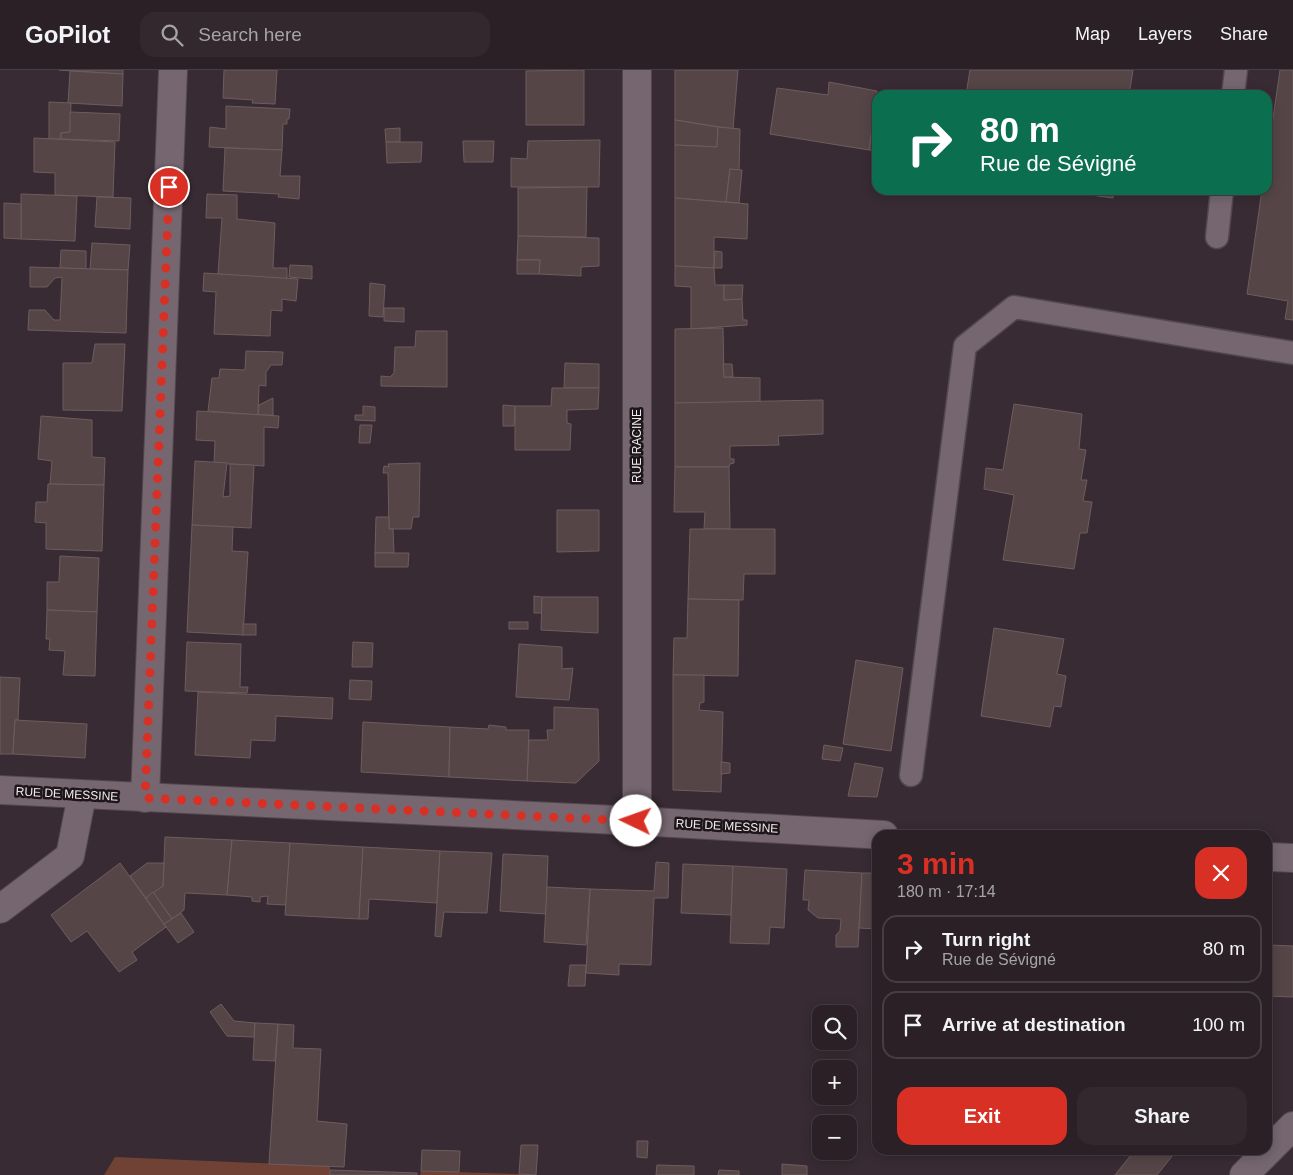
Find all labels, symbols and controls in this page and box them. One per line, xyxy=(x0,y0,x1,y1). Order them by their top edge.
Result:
search box xyxy=(140,12,490,57)
text: GoPilot xyxy=(25,21,110,48)
icon: search xyxy=(158,21,186,49)
text: Search here xyxy=(198,24,302,45)
text: Map xyxy=(1075,24,1110,44)
text: Layers xyxy=(1138,24,1192,44)
text: Share xyxy=(1220,24,1268,44)
icon: right xyxy=(897,110,962,175)
text: 80 m xyxy=(980,110,1060,149)
text: Rue de Sévigné xyxy=(980,151,1137,176)
pin xyxy=(148,166,190,208)
icon: arrive xyxy=(155,173,183,201)
street label: RUE RACINE xyxy=(630,409,644,483)
street label: RUE DE MESSINE xyxy=(15,784,119,804)
position arrow xyxy=(609,794,661,846)
street label: RUE DE MESSINE xyxy=(675,816,779,836)
text: 3 min xyxy=(897,847,975,880)
button: close xyxy=(1195,847,1247,899)
text: 180 m · 17:14 xyxy=(897,883,996,900)
text: Turn right xyxy=(942,929,1030,950)
icon: right xyxy=(899,935,927,963)
text: 80 m xyxy=(1203,938,1245,959)
text: Rue de Sévigné xyxy=(942,951,1056,968)
map controls xyxy=(812,1005,857,1160)
button: search xyxy=(812,1005,857,1050)
icon: arrive xyxy=(899,1011,927,1039)
text: Arrive at destination xyxy=(942,1014,1126,1035)
text: 100 m xyxy=(1192,1014,1245,1035)
button: + xyxy=(812,1060,857,1105)
button: Exit xyxy=(897,1087,1067,1145)
button: Share xyxy=(1077,1087,1247,1145)
button: − xyxy=(812,1115,857,1160)

